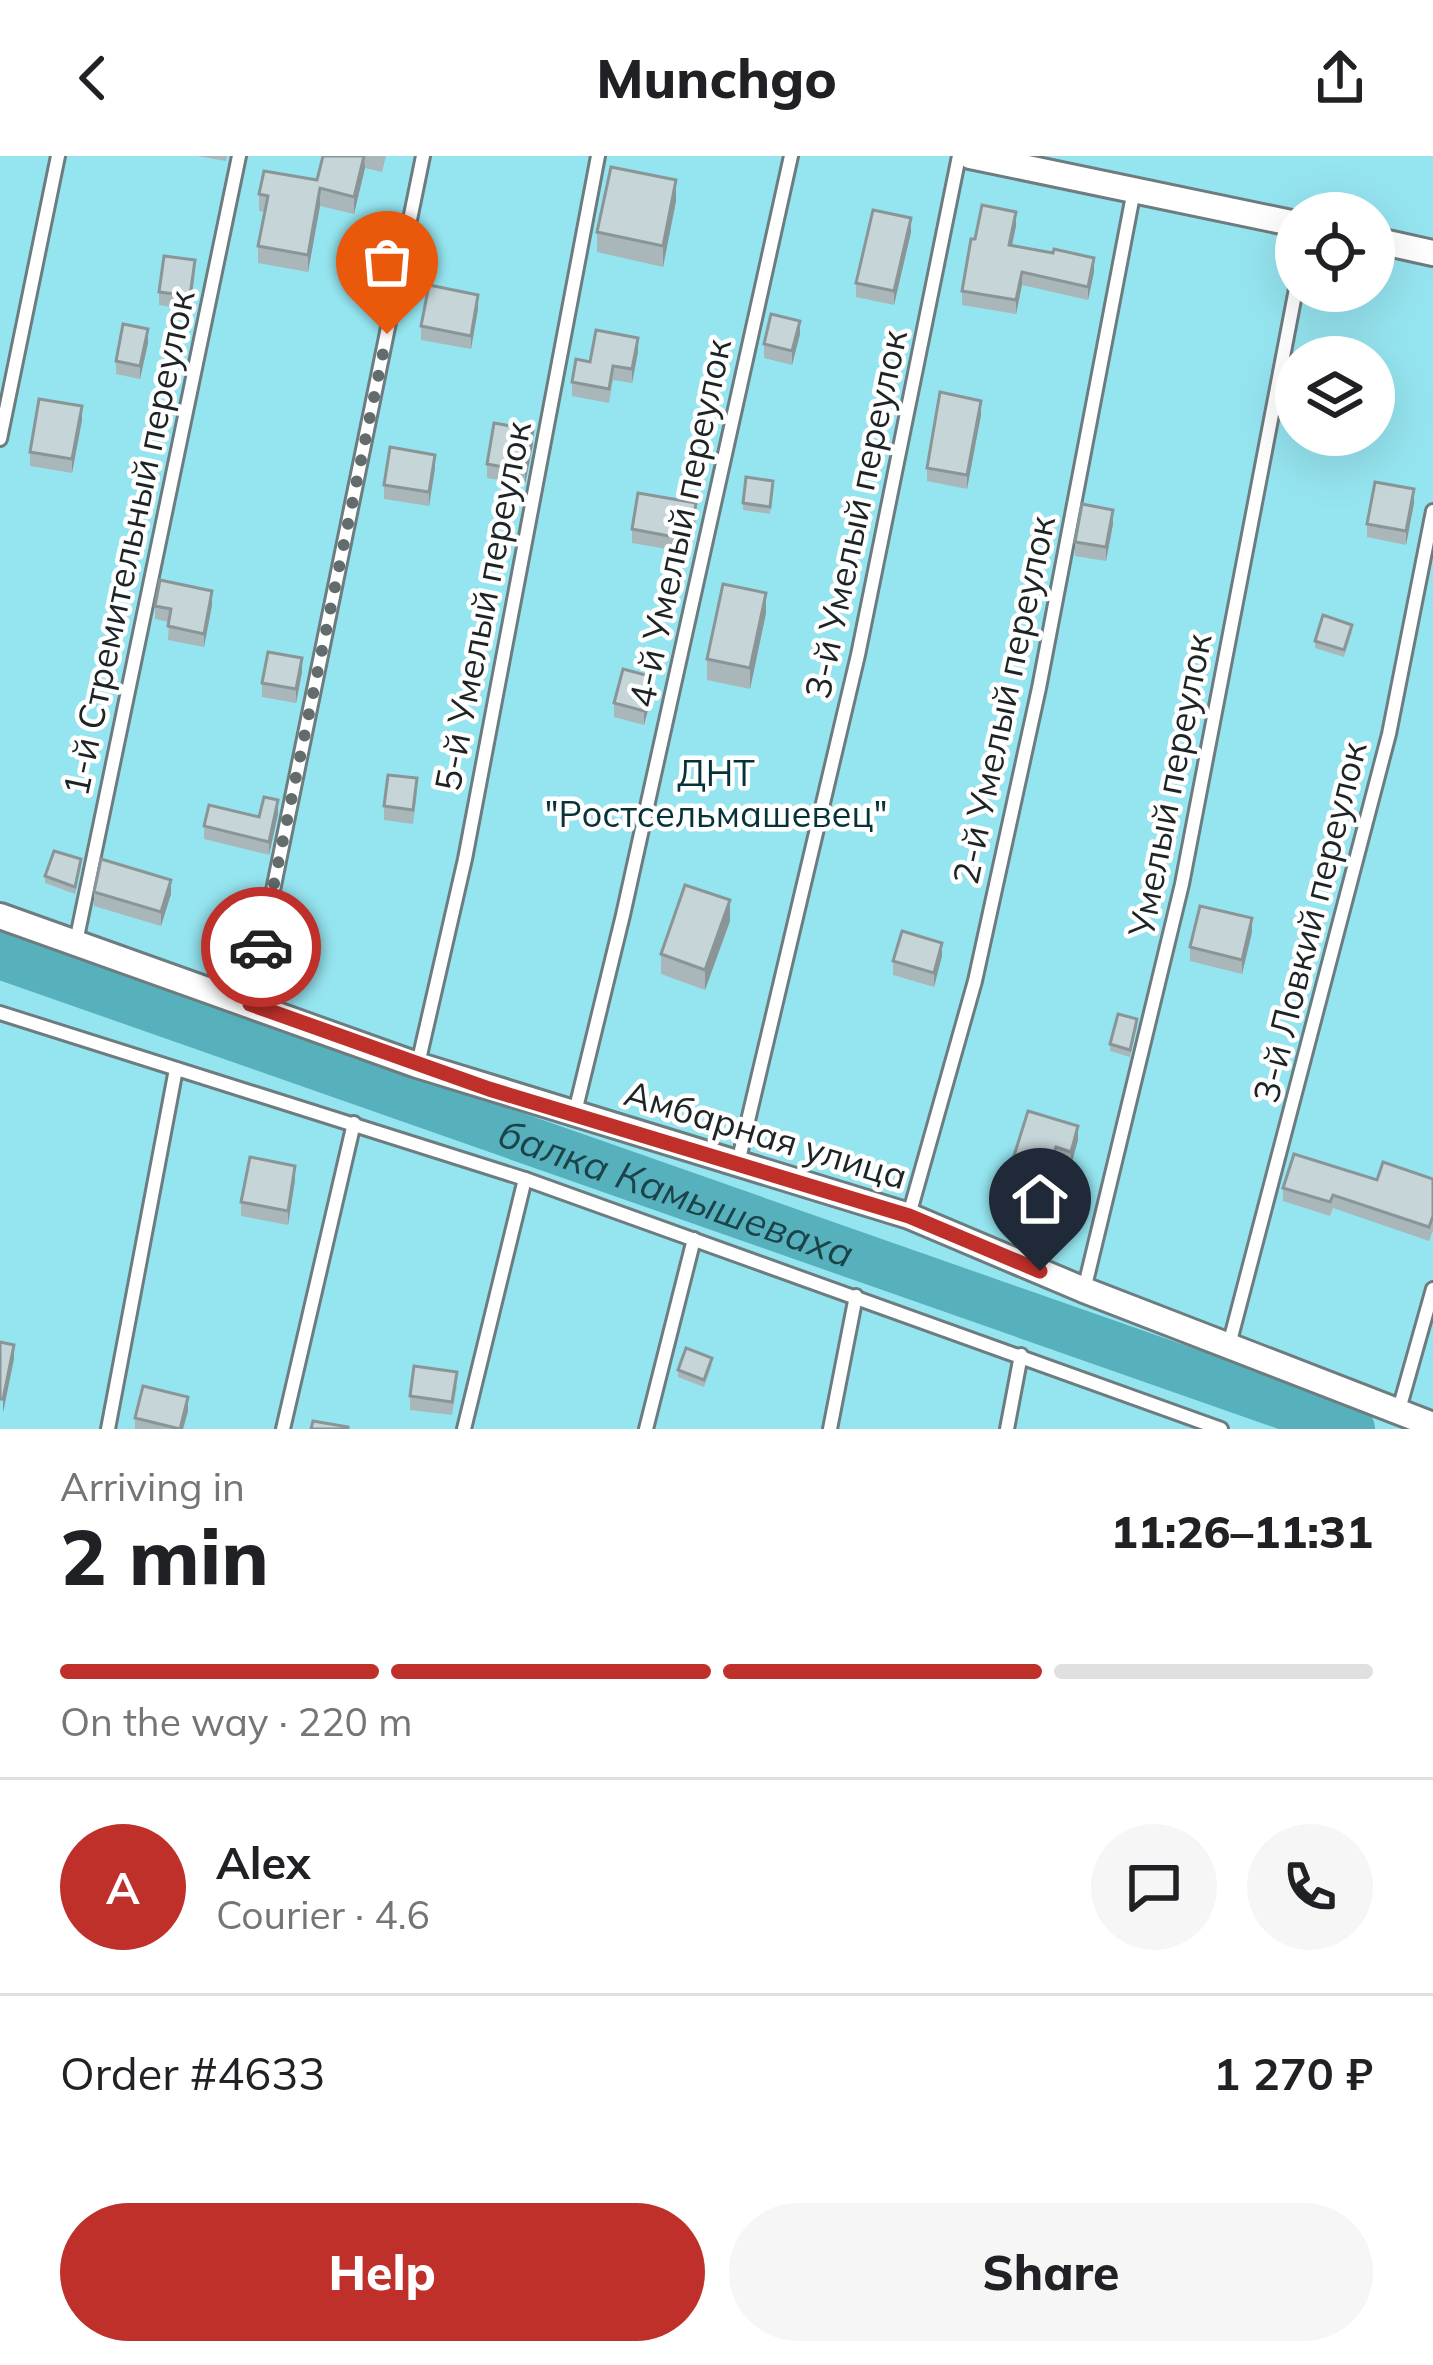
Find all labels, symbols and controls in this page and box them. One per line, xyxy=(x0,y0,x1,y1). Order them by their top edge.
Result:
text: Munchgo xyxy=(596,44,837,112)
icon: back xyxy=(60,45,126,111)
icon: share xyxy=(1307,45,1373,111)
map controls xyxy=(1275,192,1395,456)
button: locate xyxy=(1275,192,1395,312)
pin xyxy=(336,211,438,334)
icon: bag xyxy=(354,229,420,295)
street label: 1-й Стремительный переулок xyxy=(52,286,204,800)
street label: 3-й Умелый переулок xyxy=(794,325,916,702)
street label: 4-й Умелый переулок xyxy=(618,334,740,711)
button: layers xyxy=(1275,336,1395,456)
street label: 5-й Умелый переулок xyxy=(424,417,540,795)
street label: 2-й Умелый переулок xyxy=(942,511,1064,888)
street label: Умелый переулок xyxy=(1117,629,1221,941)
street label: 3-й Ловкий переулок xyxy=(1242,736,1376,1107)
park label: ДНТ "Ростсельмашевец" xyxy=(544,750,888,836)
courier xyxy=(201,887,321,1007)
icon: car xyxy=(228,914,294,980)
street label: Амбарная улица xyxy=(619,1070,913,1198)
water label: балка Камышеваха xyxy=(492,1108,861,1277)
pin xyxy=(989,1148,1091,1271)
icon: home xyxy=(1007,1166,1073,1232)
text: Arriving in xyxy=(60,1462,245,1511)
text: 11:26–11:31 xyxy=(1111,1503,1373,1559)
text: 2 min xyxy=(60,1507,269,1605)
text: On the way · 220 m xyxy=(60,1697,412,1746)
button: chat xyxy=(1091,1824,1217,1950)
button: phone xyxy=(1247,1824,1373,1950)
text: Alex xyxy=(216,1834,311,1890)
text: A xyxy=(106,1859,140,1915)
text: Courier · 4.6 xyxy=(216,1890,430,1939)
text: Order #4633 xyxy=(60,2045,325,2101)
text: 1 270 ₽ xyxy=(1213,2045,1373,2101)
button: Help xyxy=(60,2203,705,2341)
button: Share xyxy=(729,2203,1373,2341)

